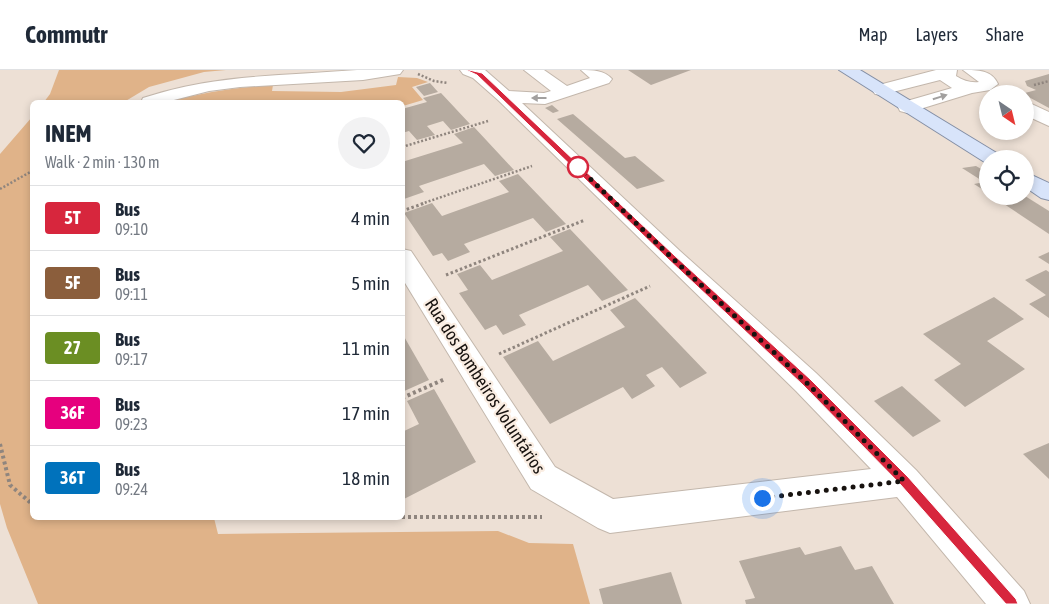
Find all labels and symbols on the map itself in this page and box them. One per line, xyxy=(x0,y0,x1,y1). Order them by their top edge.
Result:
north arrow xyxy=(979,85,1034,140)
one-way arrow xyxy=(933,93,948,101)
one-way arrow xyxy=(530,94,546,102)
unlabelled marker xyxy=(567,156,589,178)
street label: Rua dos Bombeiros Voluntários xyxy=(421,294,550,477)
your location xyxy=(750,486,775,511)

